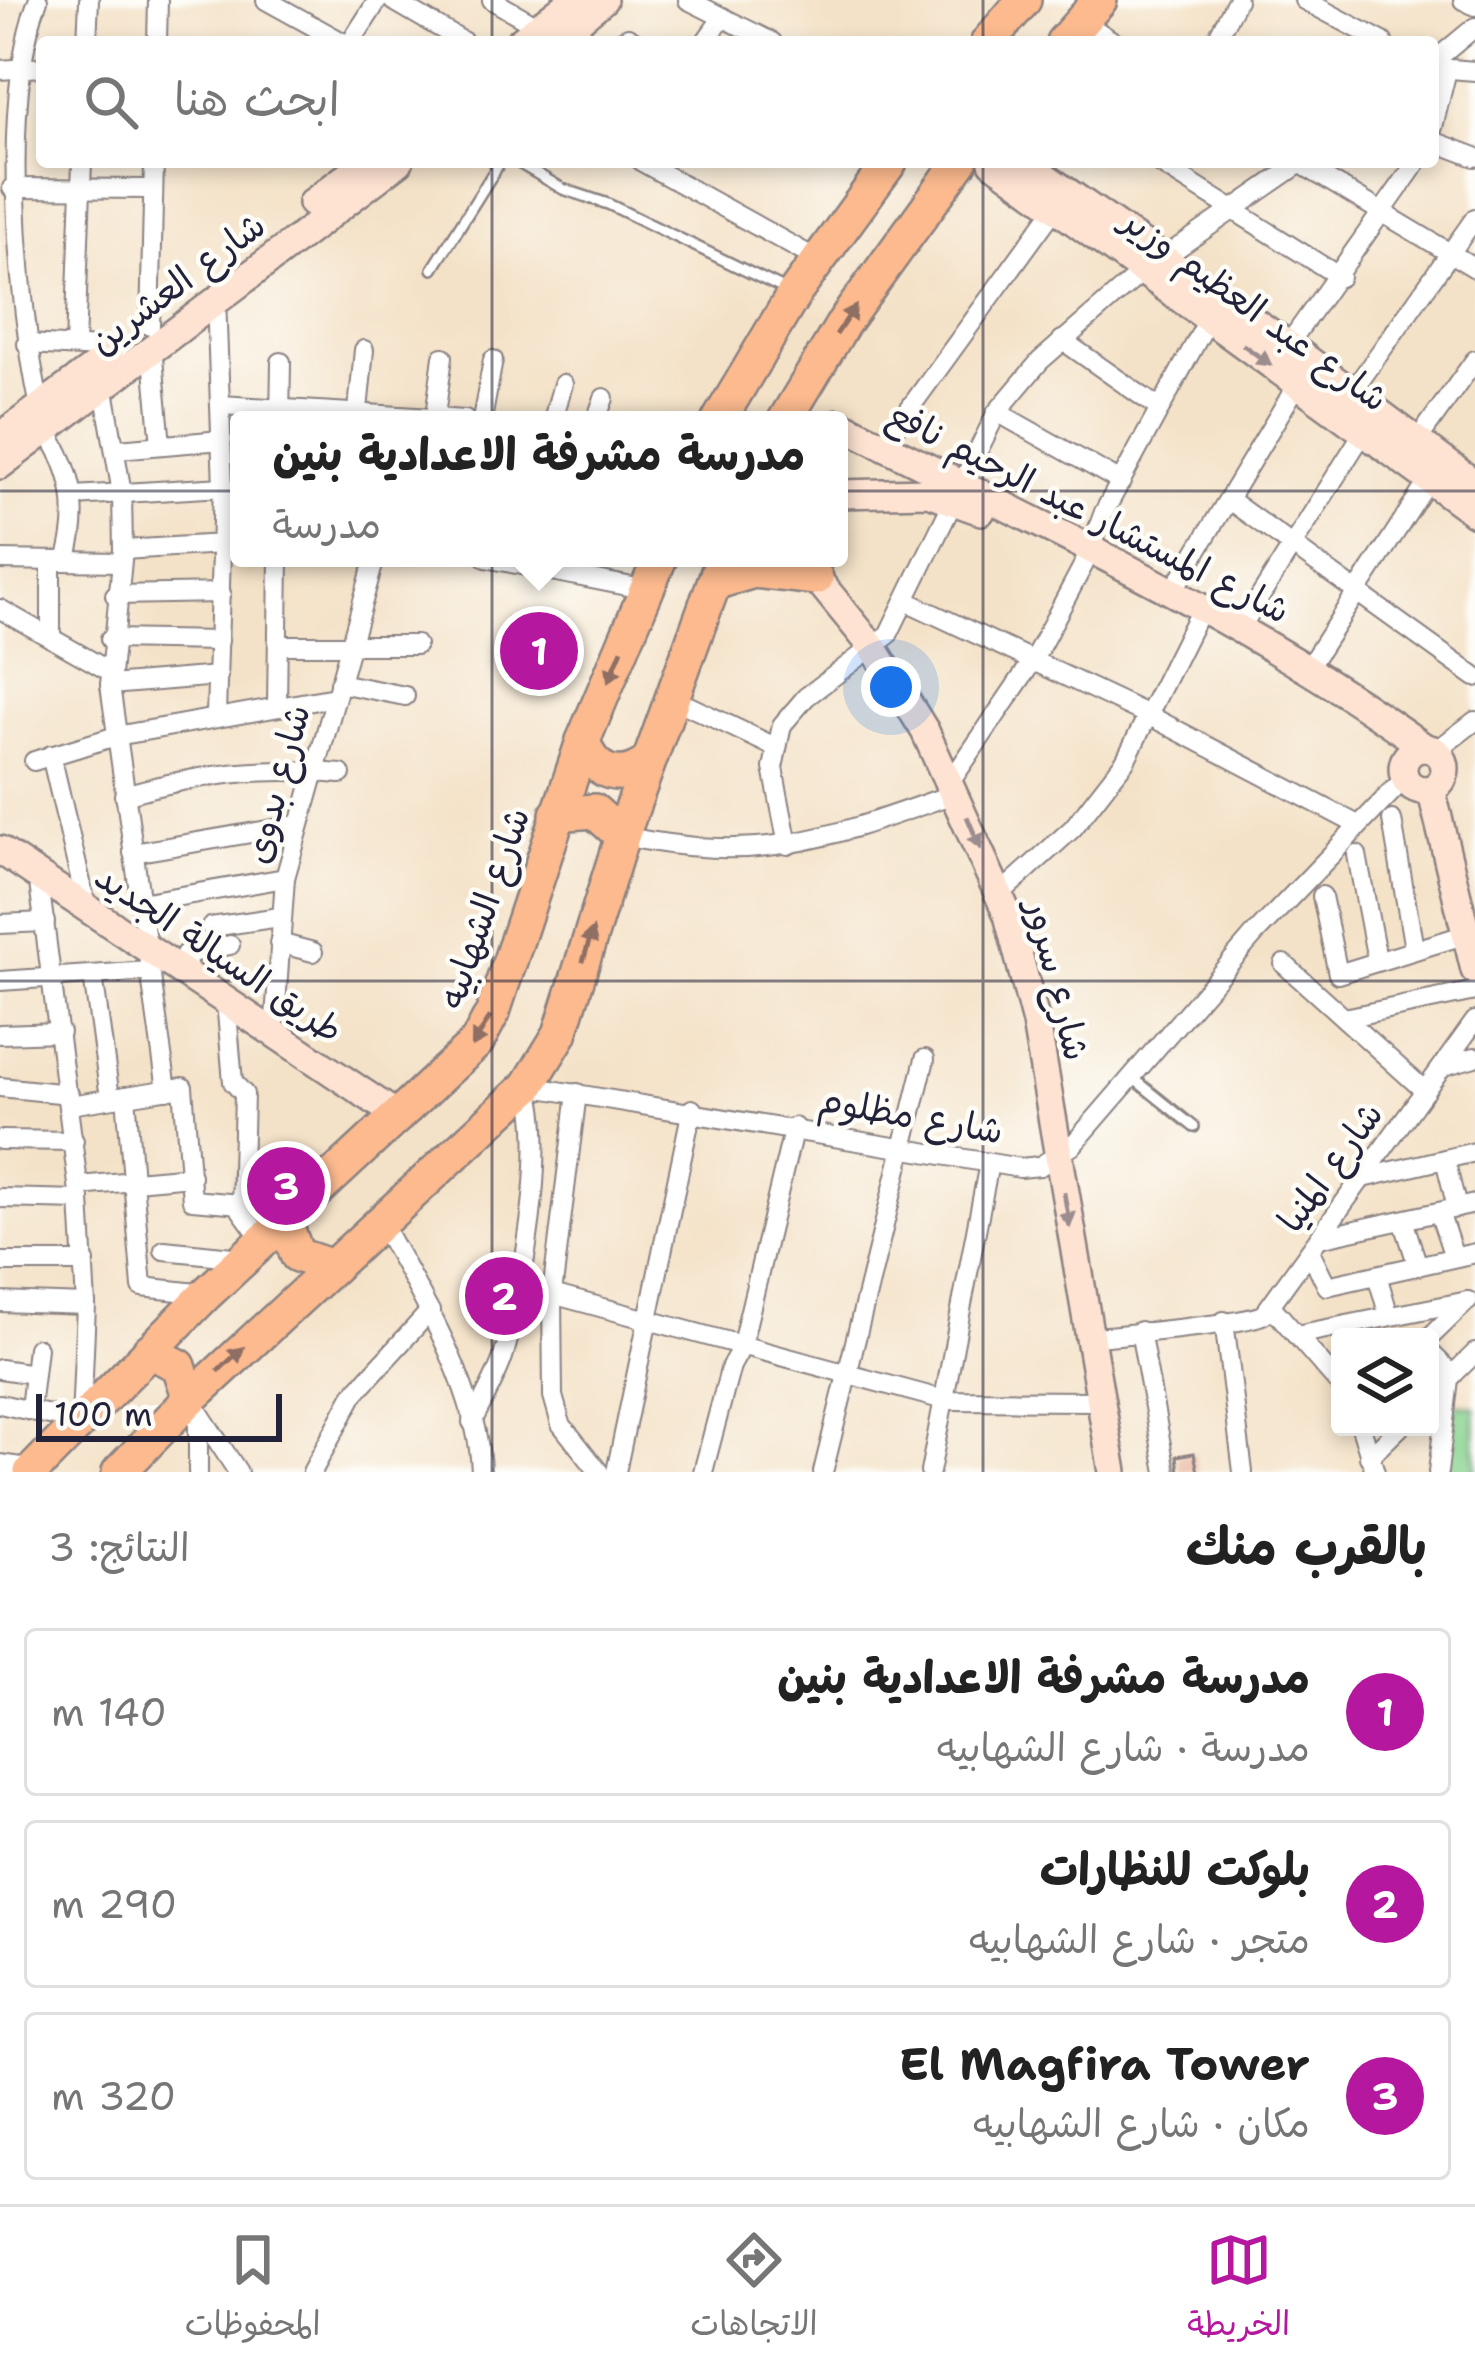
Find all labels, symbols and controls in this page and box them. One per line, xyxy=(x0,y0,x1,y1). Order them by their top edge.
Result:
search box xyxy=(36,36,1439,168)
icon: search xyxy=(78,69,144,135)
text: ابحث هنا xyxy=(174,69,340,129)
street label: شارع عبد العظيم وزير xyxy=(1107,194,1398,425)
street label: شارع العشرين xyxy=(79,201,276,366)
one-way arrow xyxy=(834,304,857,337)
one-way arrow xyxy=(1241,343,1273,367)
street label: شارع المستشار عبد الرحيم نافع xyxy=(878,389,1298,638)
popup xyxy=(230,411,848,567)
text: مدرسة مشرفة الاعدادية بنين xyxy=(273,424,805,484)
text: مدرسة xyxy=(273,498,381,550)
pin: 1 xyxy=(500,606,578,696)
one-way arrow xyxy=(605,648,624,684)
your location xyxy=(861,657,921,717)
street label: شارع بدوى xyxy=(232,699,323,869)
street label: شارع الشهابيه xyxy=(427,801,542,1015)
one-way arrow xyxy=(964,816,984,851)
street label: طريق السيالة الجديد xyxy=(85,852,353,1054)
street label: شارع سرور xyxy=(1013,892,1102,1066)
one-way arrow xyxy=(580,926,598,963)
one-way arrow xyxy=(471,1015,493,1048)
street label: شارع مظلوم xyxy=(814,1075,1007,1159)
street label: شارع المنيا xyxy=(1266,1092,1395,1243)
pin: 3 xyxy=(247,1141,325,1231)
one-way arrow xyxy=(1057,1192,1076,1229)
pin: 2 xyxy=(465,1251,543,1341)
map controls xyxy=(1331,1328,1439,1436)
button: layers xyxy=(1331,1328,1439,1436)
one-way arrow xyxy=(217,1346,246,1374)
scale bar xyxy=(36,1388,282,1441)
text: 100 m xyxy=(54,1392,153,1437)
text: بالقرب منك xyxy=(1186,1512,1427,1580)
text: النتائج: 3 xyxy=(48,1521,190,1573)
text: مدرسة مشرفة الاعدادية بنين xyxy=(777,1647,1310,1707)
text: 140 m xyxy=(51,1686,167,1738)
text: 1 xyxy=(1376,1686,1394,1738)
text: مدرسة · شارع الشهابيه xyxy=(937,1721,1310,1773)
text: بلوكت للنظارات xyxy=(1040,1839,1310,1899)
text: 290 m xyxy=(51,1878,177,1930)
text: 2 xyxy=(1371,1878,1399,1930)
text: متجر · شارع الشهابيه xyxy=(969,1913,1310,1965)
text: El Magfira Tower xyxy=(899,2034,1310,2094)
text: 320 m xyxy=(51,2070,176,2122)
text: 3 xyxy=(1371,2070,1399,2122)
text: مكان · شارع الشهابيه xyxy=(973,2097,1310,2149)
tab: المحفوظات xyxy=(185,2227,321,2353)
tab: الاتجاهات xyxy=(690,2227,818,2353)
tab: الخريطة xyxy=(1187,2227,1290,2353)

